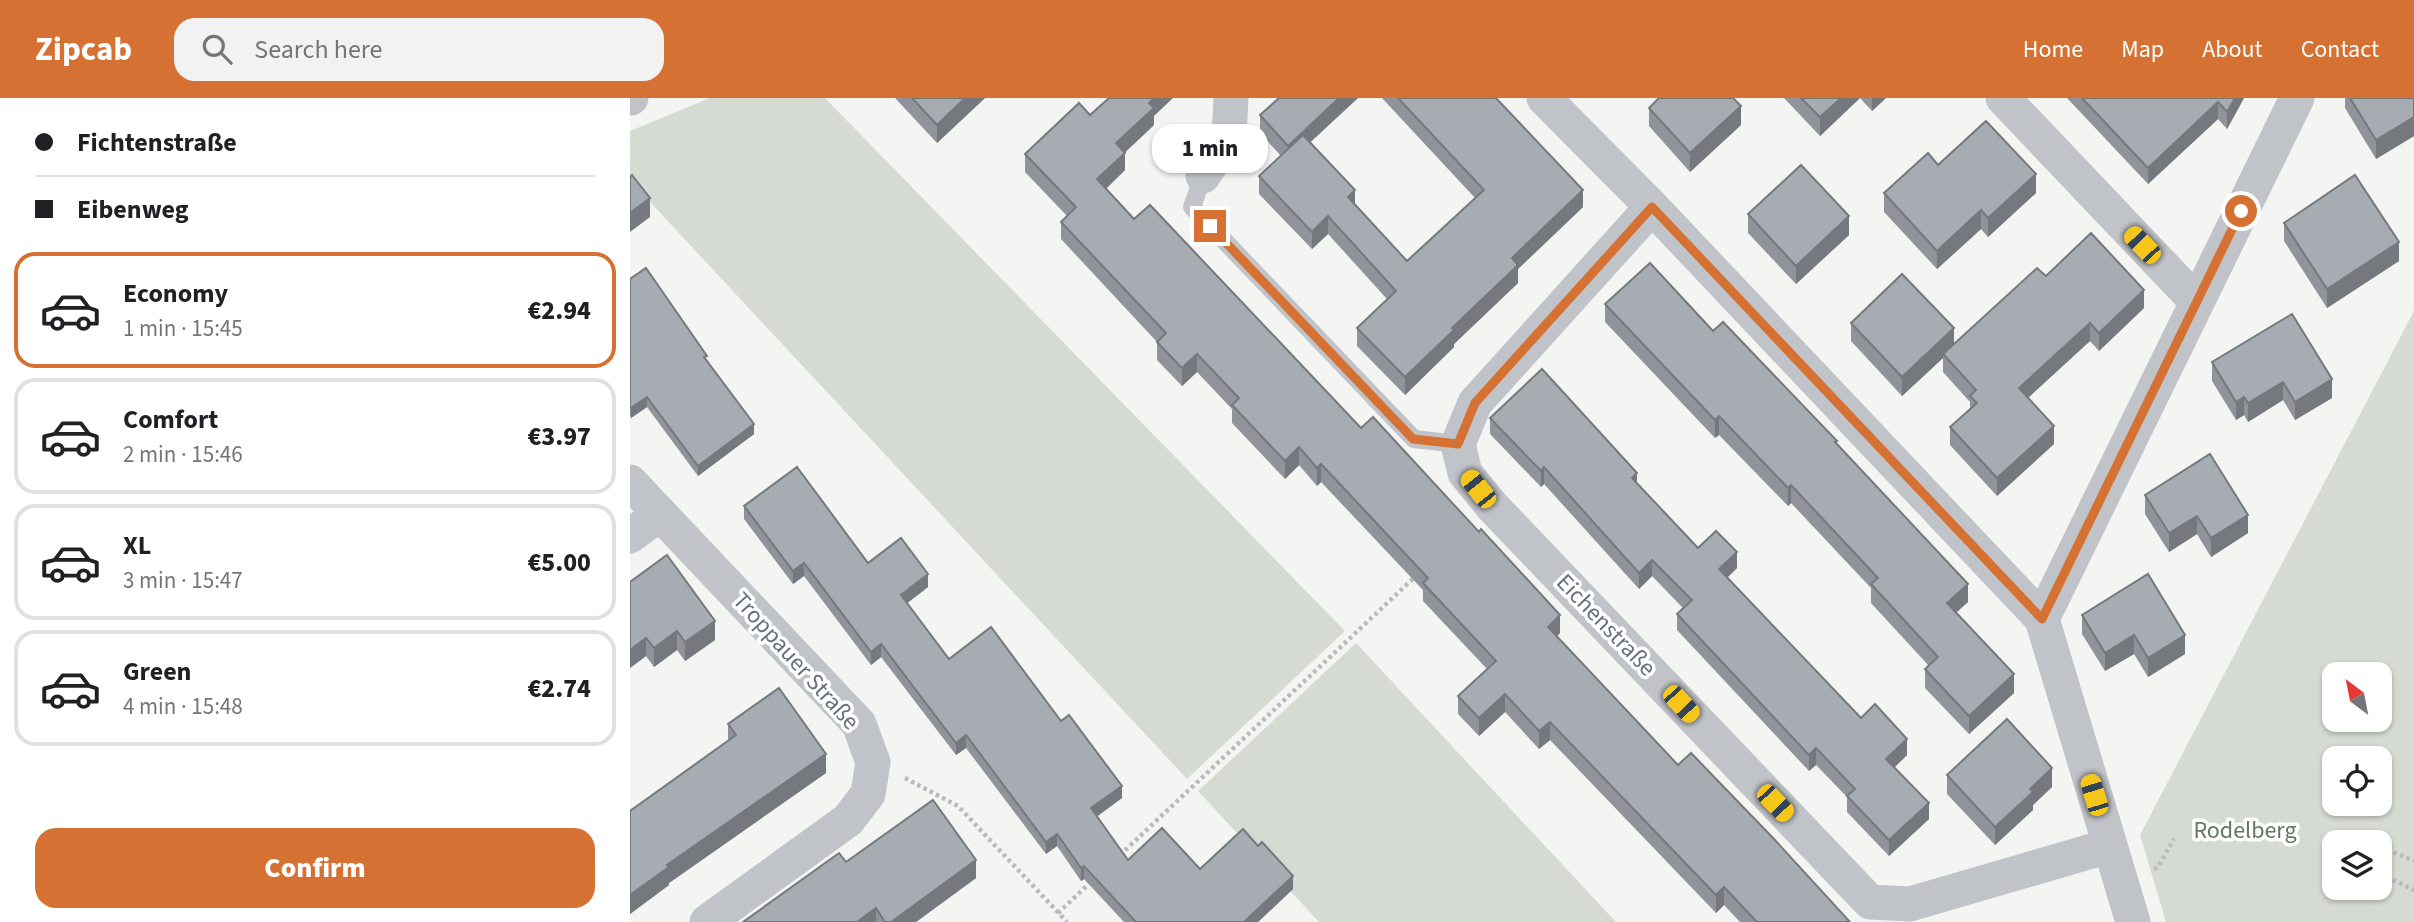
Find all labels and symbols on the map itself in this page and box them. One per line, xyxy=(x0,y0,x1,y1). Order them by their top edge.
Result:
callout: 1 min xyxy=(1152,124,1268,174)
route start xyxy=(2225,195,2257,227)
route end xyxy=(1194,210,1226,242)
car xyxy=(2120,223,2165,267)
car xyxy=(1457,466,1500,512)
street label: Eichenstraße xyxy=(1548,566,1664,684)
street label: Troppauer Straße xyxy=(724,584,868,738)
north arrow xyxy=(2322,662,2392,732)
car xyxy=(1659,681,1704,727)
car xyxy=(2078,772,2111,818)
car xyxy=(1753,781,1798,825)
park label: Rodelberg xyxy=(2193,813,2297,848)

